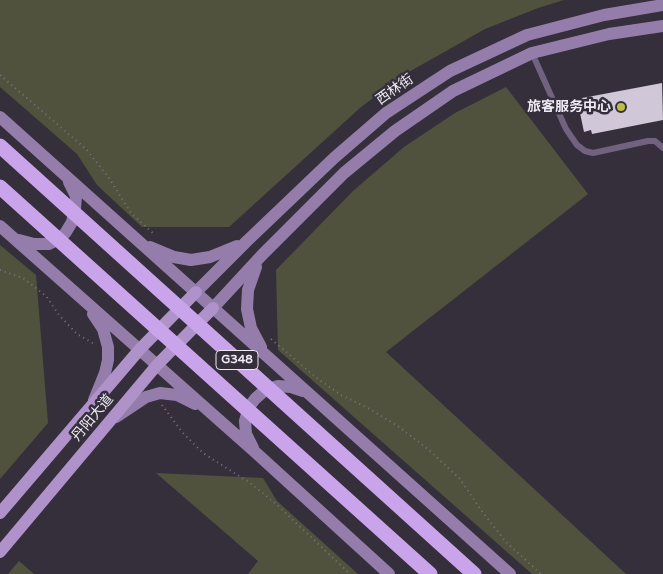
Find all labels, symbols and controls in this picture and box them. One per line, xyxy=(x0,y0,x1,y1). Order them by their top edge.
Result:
street label: 西林街 xyxy=(373,71,417,109)
place label: 旅客服务中心 xyxy=(527,99,611,115)
marker: 旅客服务中心 xyxy=(615,101,627,113)
road number: G348 xyxy=(216,350,258,370)
street label: 丹阳大道 xyxy=(69,391,117,445)

